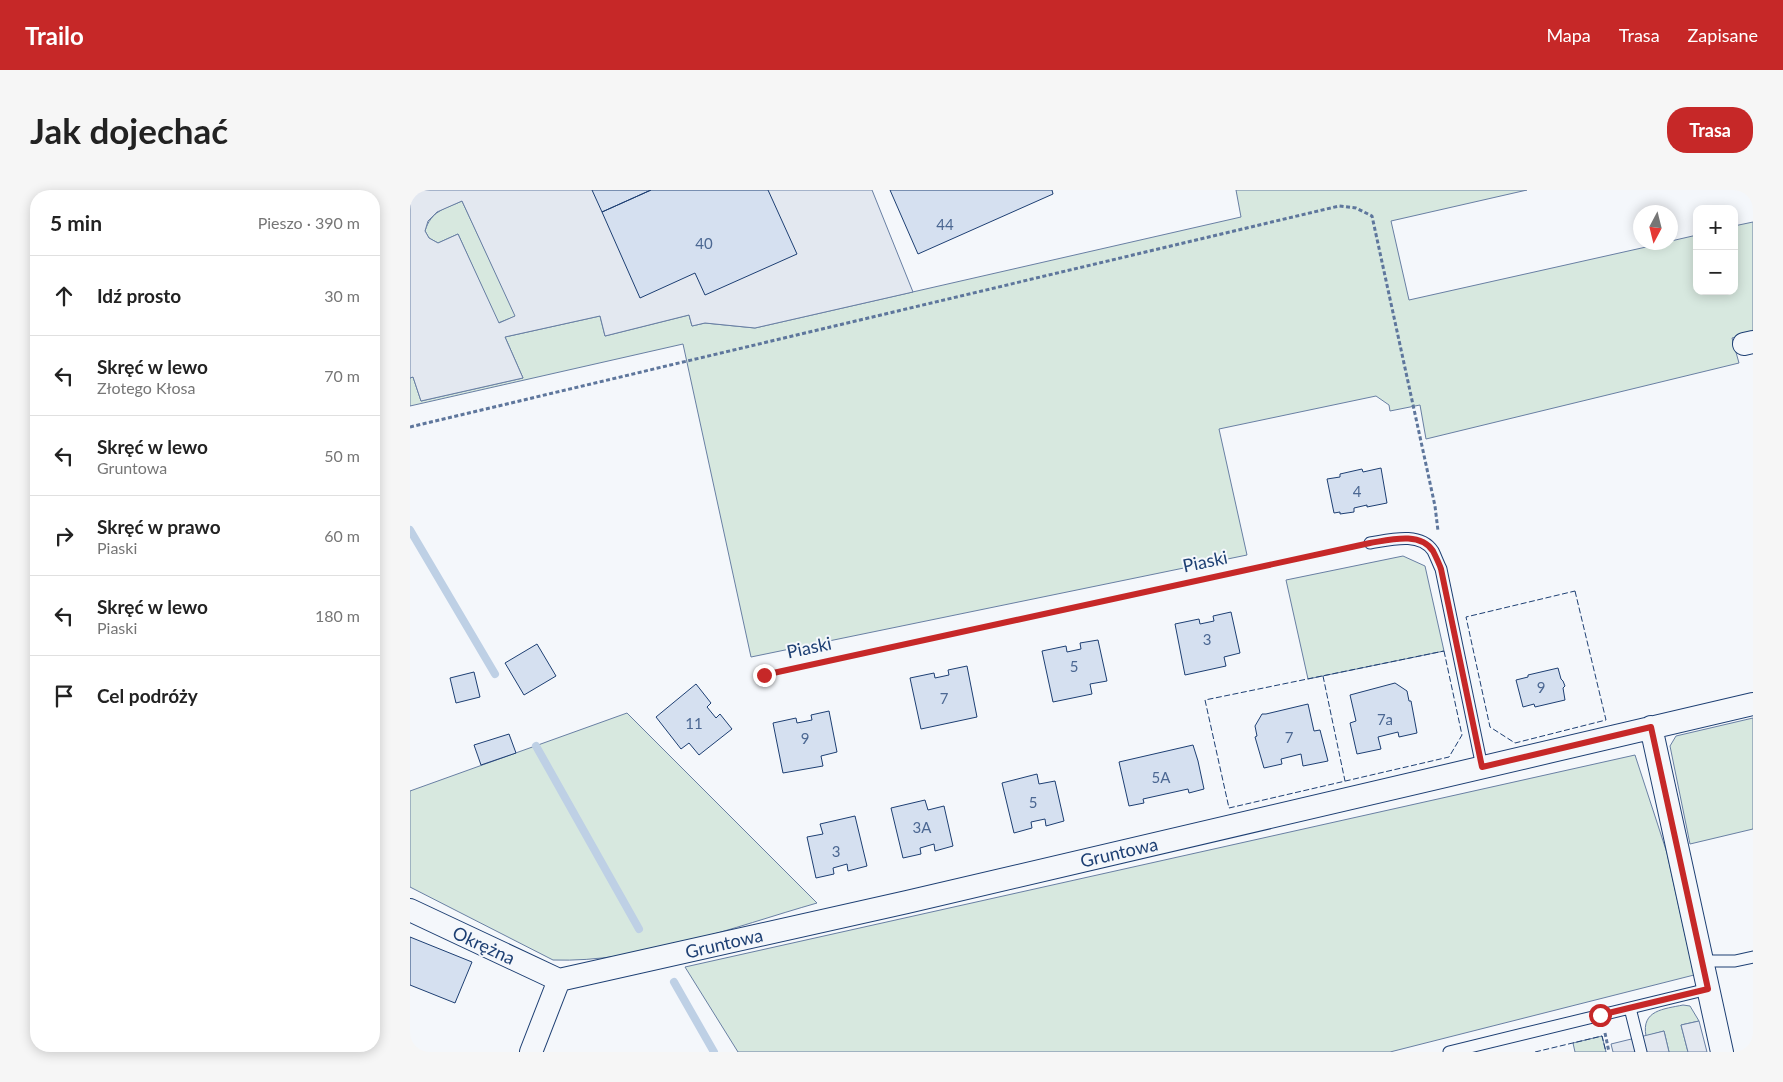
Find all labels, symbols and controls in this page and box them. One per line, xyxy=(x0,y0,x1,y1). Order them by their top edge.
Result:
text: Trailo xyxy=(25,21,84,50)
text: Mapa xyxy=(1546,24,1591,46)
text: Trasa xyxy=(1619,24,1660,46)
text: Zapisane xyxy=(1688,24,1758,46)
button: Trasa xyxy=(1667,107,1753,153)
text: Jak dojechać xyxy=(30,109,228,151)
north arrow xyxy=(1633,205,1678,250)
map controls xyxy=(1693,205,1738,295)
button: + xyxy=(1693,205,1738,250)
text: 5 min xyxy=(50,210,102,235)
text: Pieszo · 390 m xyxy=(258,213,360,232)
house number: 44 xyxy=(936,215,954,233)
house number: 40 xyxy=(695,234,713,252)
button: − xyxy=(1693,250,1738,295)
icon: ahead xyxy=(50,282,78,310)
text: Idź prosto xyxy=(97,284,181,307)
text: 30 m xyxy=(324,286,360,305)
text: Skręć w lewo xyxy=(97,355,208,378)
icon: left xyxy=(50,362,78,390)
text: 70 m xyxy=(324,366,360,385)
text: Złotego Kłosa xyxy=(97,378,195,397)
text: Skręć w lewo xyxy=(97,435,208,458)
icon: left xyxy=(50,442,78,470)
text: 50 m xyxy=(324,446,360,465)
text: Gruntowa xyxy=(97,458,167,477)
house number: 4 xyxy=(1353,482,1362,500)
text: Skręć w prawo xyxy=(97,515,221,538)
icon: right xyxy=(50,522,78,550)
text: 60 m xyxy=(324,526,360,545)
text: Piaski xyxy=(97,538,137,557)
street label: Piaski xyxy=(1181,546,1229,576)
text: Skręć w lewo xyxy=(97,595,208,618)
icon: left xyxy=(50,602,78,630)
text: 180 m xyxy=(315,606,360,625)
text: Piaski xyxy=(97,618,137,637)
house number: 3 xyxy=(1203,630,1211,648)
street label: Piaski xyxy=(785,632,833,662)
house number: 5 xyxy=(1070,657,1078,675)
route end xyxy=(753,664,776,687)
house number: 9 xyxy=(1537,678,1545,696)
icon: arrive xyxy=(50,682,78,710)
text: Cel podróży xyxy=(97,684,198,707)
house number: 7 xyxy=(940,689,949,707)
house number: 7a xyxy=(1377,710,1393,728)
house number: 11 xyxy=(685,714,703,732)
house number: 7 xyxy=(1285,728,1294,746)
house number: 9 xyxy=(801,729,809,747)
house number: 5A xyxy=(1152,768,1171,786)
house number: 5 xyxy=(1029,793,1037,811)
house number: 3A xyxy=(913,818,932,836)
street label: Gruntowa xyxy=(1078,832,1160,872)
house number: 3 xyxy=(832,842,840,860)
street label: Okrężna xyxy=(449,921,519,969)
street label: Gruntowa xyxy=(683,923,765,963)
route start xyxy=(1589,1004,1612,1027)

